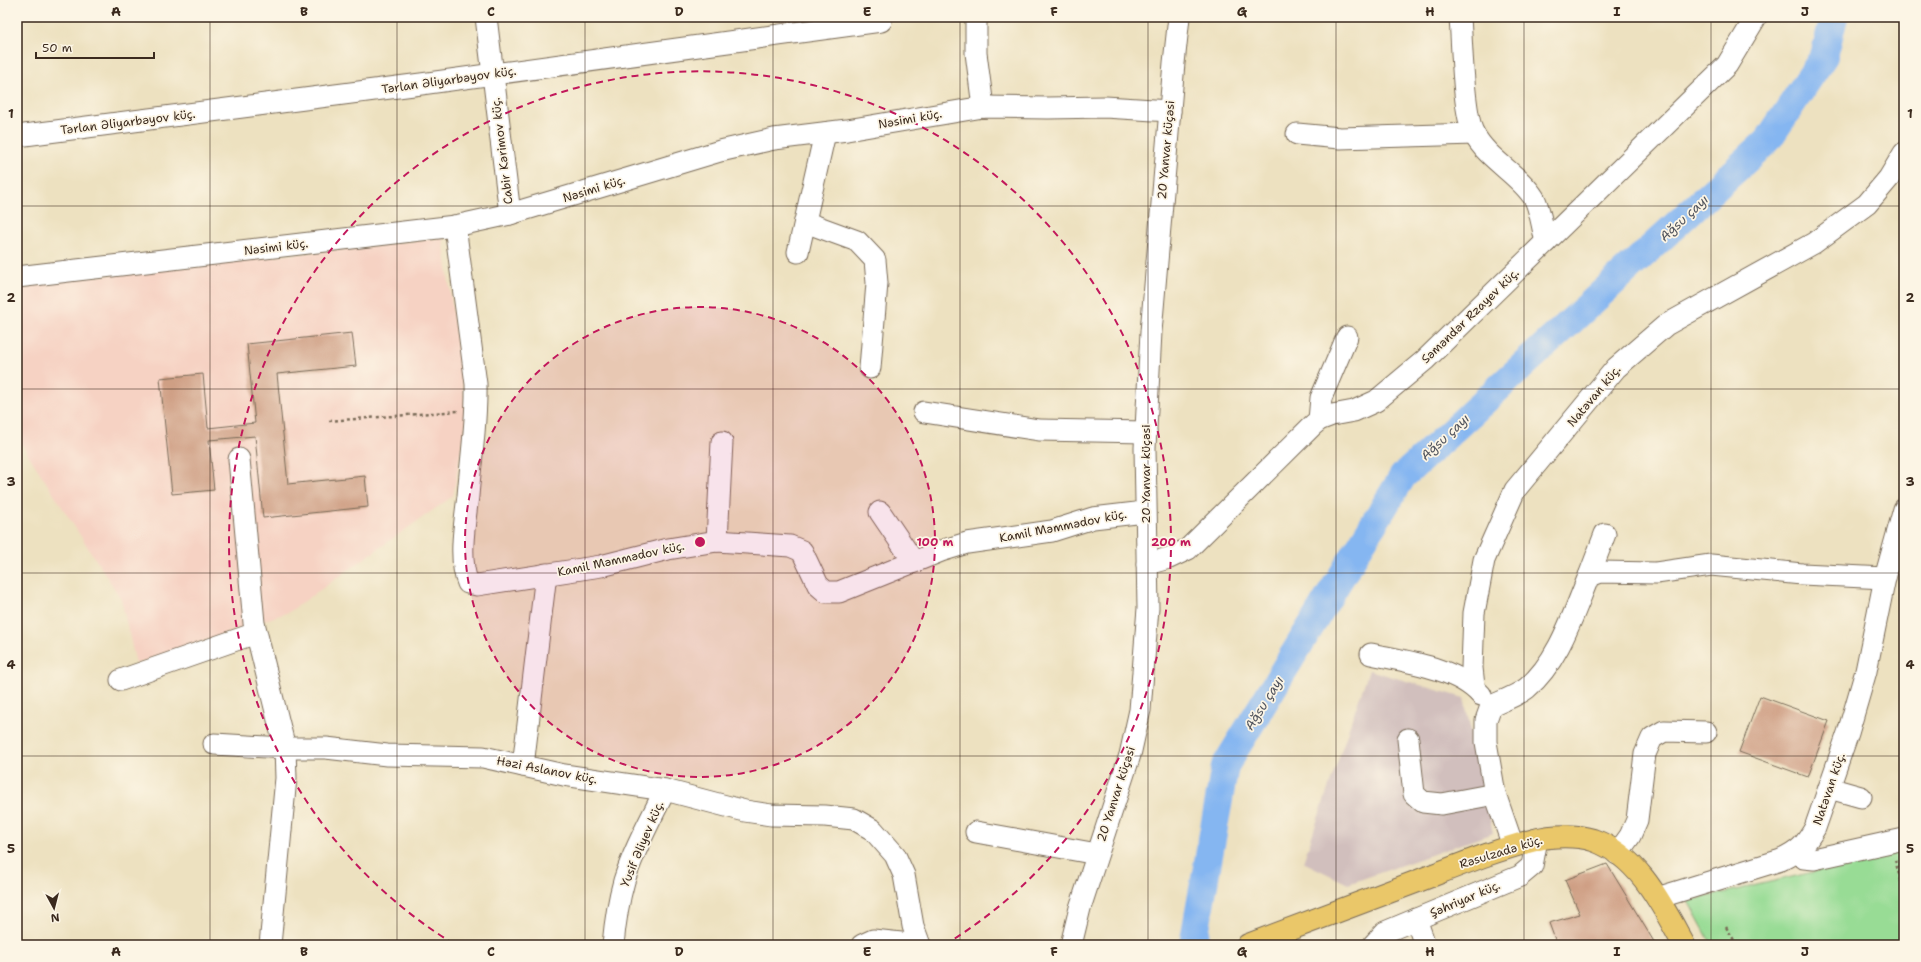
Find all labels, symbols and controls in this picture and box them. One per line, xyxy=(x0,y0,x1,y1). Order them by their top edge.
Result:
text: A xyxy=(111,3,121,20)
text: B xyxy=(300,3,308,20)
text: C xyxy=(487,3,495,20)
text: D xyxy=(674,3,684,20)
text: E xyxy=(863,3,872,20)
text: F xyxy=(1050,3,1058,20)
text: G xyxy=(1237,3,1248,20)
text: H xyxy=(1425,3,1435,20)
text: I xyxy=(1613,3,1621,20)
text: J xyxy=(1801,3,1809,20)
scale bar xyxy=(36,34,154,60)
text: 50 m xyxy=(42,40,72,56)
street label: Tərlan Əliyarbəyov küç. xyxy=(381,63,517,97)
street label: Cabir Kərimov küç. xyxy=(488,97,516,205)
street label: 20 Yanvar küçəsi xyxy=(1154,100,1178,200)
text: 1 xyxy=(8,105,14,122)
text: 1 xyxy=(1907,105,1913,122)
street label: Tərlan Əliyarbəyov küç. xyxy=(60,106,196,138)
street label: Nəsimi küç. xyxy=(877,106,943,132)
street label: Nəsimi küç. xyxy=(561,172,627,206)
water label: Ağsu çayı xyxy=(1656,191,1712,245)
street label: Nəsimi küç. xyxy=(243,235,309,259)
street label: Səməndər Rzayev küç. xyxy=(1418,265,1522,367)
text: 2 xyxy=(6,289,16,306)
text: 2 xyxy=(1905,289,1915,306)
street label: Natəvan küç. xyxy=(1564,362,1624,430)
water label: Ağsu çayı xyxy=(1417,410,1473,464)
street label: 20 Yanvar küçəsi xyxy=(1138,424,1154,524)
text: 3 xyxy=(6,473,16,490)
text: 3 xyxy=(1905,473,1915,490)
street label: Kamil Məmmədov küç. xyxy=(998,506,1128,546)
text: 100 m xyxy=(917,534,954,550)
text: 200 m xyxy=(1151,534,1191,550)
centre of rings xyxy=(693,535,707,549)
street label: Kamil Məmmədov küç. xyxy=(556,538,686,580)
text: 4 xyxy=(6,656,16,673)
text: 4 xyxy=(1905,656,1915,673)
water label: Ağsu çayı xyxy=(1241,672,1287,733)
street label: 20 Yanvar küçəsi xyxy=(1093,744,1139,844)
street label: Natəvan küç. xyxy=(1809,751,1849,827)
street label: Həzi Aslanov küç. xyxy=(495,752,599,788)
street label: Yusif Əliyev küç. xyxy=(617,798,667,890)
street label: Rəsulzadə küç. xyxy=(1458,832,1544,872)
text: 5 xyxy=(7,840,15,857)
text: 5 xyxy=(1906,840,1914,857)
street label: Şəhriyar küç. xyxy=(1427,877,1503,921)
north arrow xyxy=(34,888,74,928)
text: N xyxy=(50,909,60,925)
text: A xyxy=(111,943,121,960)
text: B xyxy=(300,943,308,960)
text: C xyxy=(487,943,495,960)
text: D xyxy=(674,943,684,960)
text: E xyxy=(863,943,872,960)
text: F xyxy=(1050,943,1058,960)
text: G xyxy=(1237,943,1248,960)
text: H xyxy=(1425,943,1435,960)
text: I xyxy=(1613,943,1621,960)
text: J xyxy=(1801,943,1809,960)

